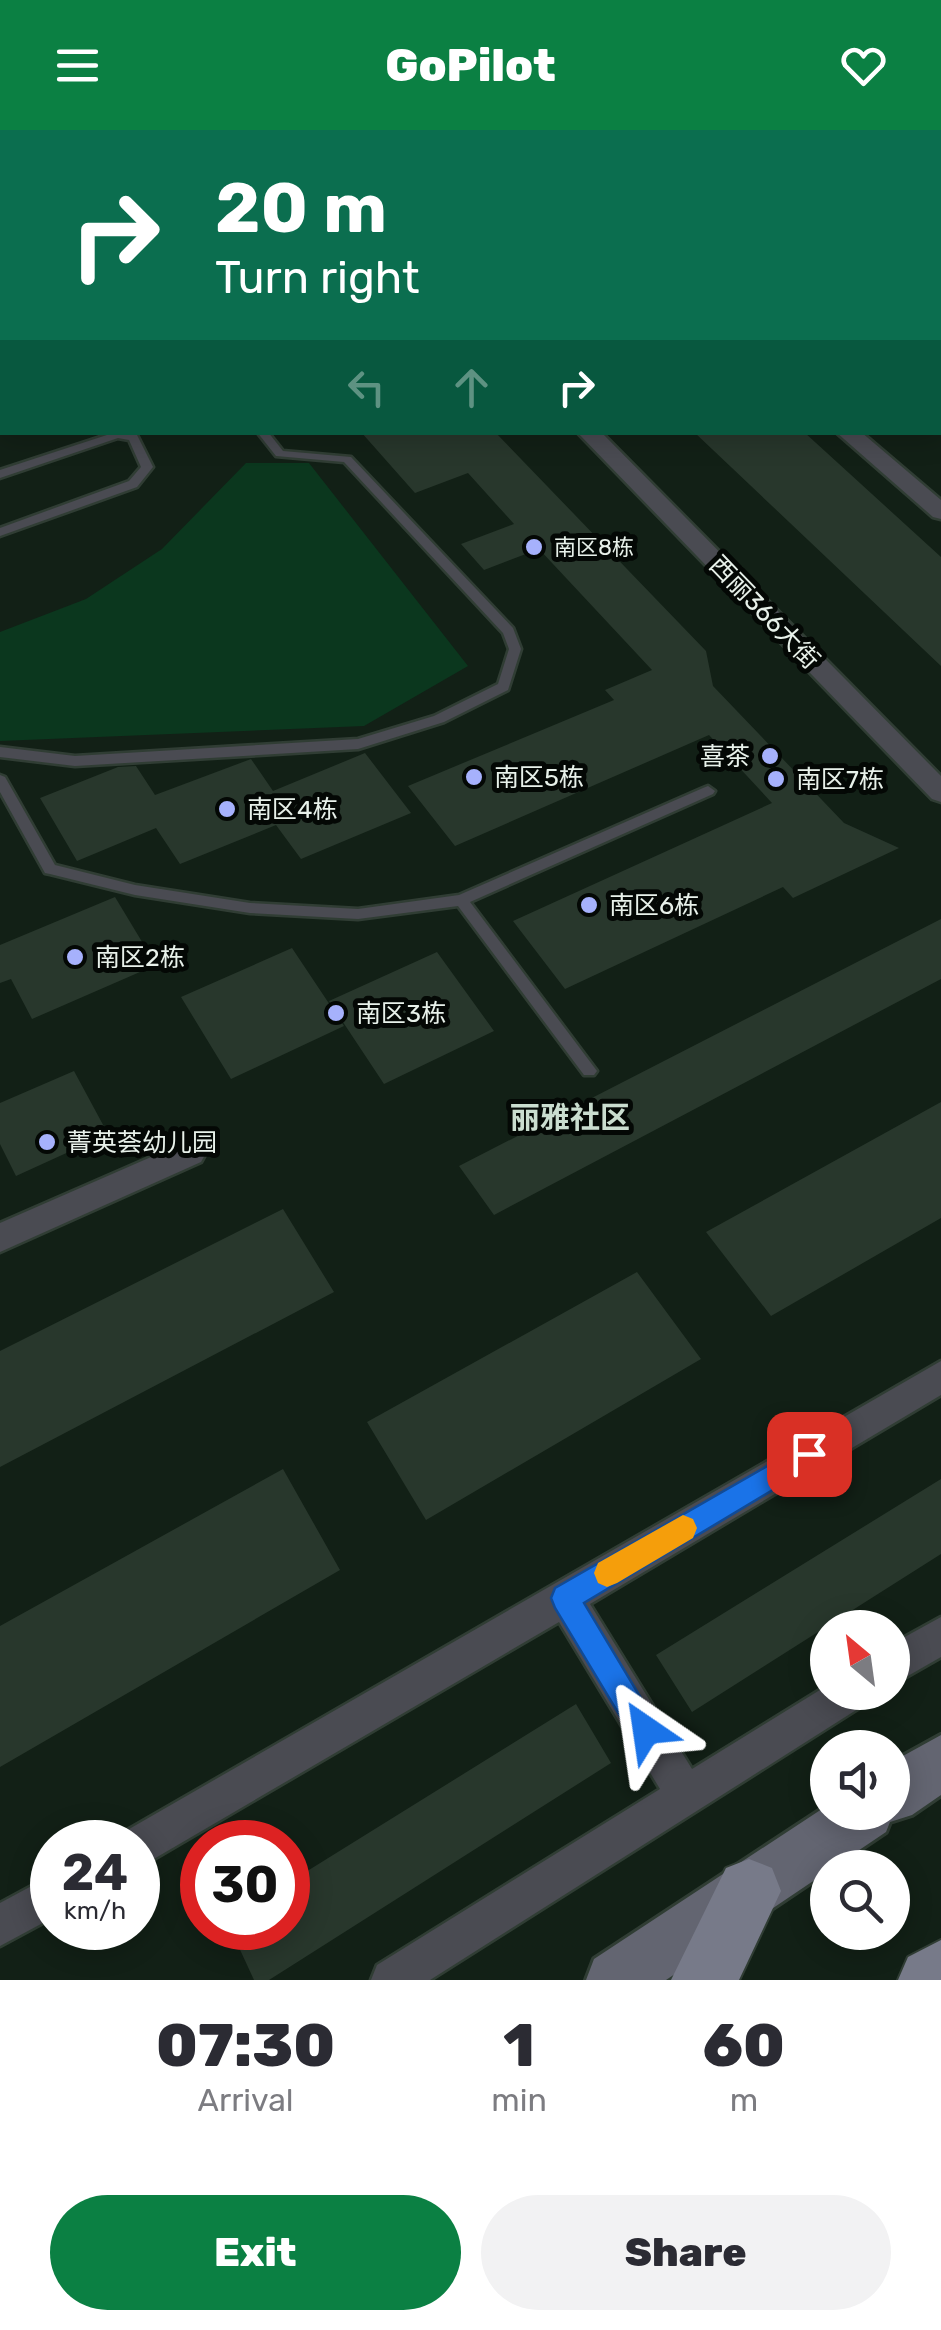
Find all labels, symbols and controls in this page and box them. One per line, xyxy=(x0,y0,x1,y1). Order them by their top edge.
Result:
icon: menu xyxy=(50,38,105,93)
icon: heart xyxy=(836,38,891,93)
text: GoPilot xyxy=(385,39,556,92)
text: 20 m xyxy=(215,167,387,250)
icon: right xyxy=(50,170,180,300)
text: Turn right xyxy=(215,251,419,304)
icon: left xyxy=(339,360,394,415)
icon: ahead xyxy=(444,360,499,415)
icon: right xyxy=(549,360,604,415)
place label: 南区8栋 xyxy=(554,534,634,561)
marker: 南区8栋 xyxy=(523,536,545,558)
street label: 西丽366大街 xyxy=(704,550,825,675)
place label: 喜茶 xyxy=(700,742,750,771)
marker: 喜茶 xyxy=(759,745,781,767)
place label: 南区5栋 xyxy=(494,763,584,792)
place label: 南区7栋 xyxy=(796,765,884,794)
marker: 南区5栋 xyxy=(463,766,485,788)
marker: 南区7栋 xyxy=(765,768,787,790)
place label: 南区4栋 xyxy=(247,795,338,824)
marker: 南区4栋 xyxy=(216,798,238,820)
place label: 南区6栋 xyxy=(609,891,699,920)
marker: 南区6栋 xyxy=(578,894,600,916)
place label: 南区2栋 xyxy=(95,943,185,972)
marker: 南区2栋 xyxy=(64,946,86,968)
place label: 南区3栋 xyxy=(356,999,446,1028)
marker: 南区3栋 xyxy=(325,1002,347,1024)
district label: 丽雅社区 xyxy=(510,1100,630,1136)
place label: 菁英荟幼儿园 xyxy=(67,1128,217,1157)
marker: 菁英荟幼儿园 xyxy=(36,1131,58,1153)
pin xyxy=(767,1412,852,1497)
icon: arrive xyxy=(782,1427,837,1482)
north arrow xyxy=(810,1610,910,1710)
map controls xyxy=(810,1610,910,1950)
position arrow xyxy=(594,1678,698,1782)
button: sound xyxy=(810,1730,910,1830)
speed limit sign: 30 xyxy=(180,1820,310,1950)
text: 24 xyxy=(62,1843,128,1903)
button: search xyxy=(810,1850,910,1950)
text: km/h xyxy=(64,1896,126,1925)
text: 07:30 xyxy=(156,2010,335,2081)
text: 1 xyxy=(503,2010,535,2081)
text: 60 xyxy=(703,2010,785,2081)
text: Arrival xyxy=(198,2081,294,2119)
text: min xyxy=(491,2081,547,2119)
text: m xyxy=(730,2081,758,2119)
button: Exit xyxy=(50,2195,461,2310)
button: Share xyxy=(481,2195,891,2310)

